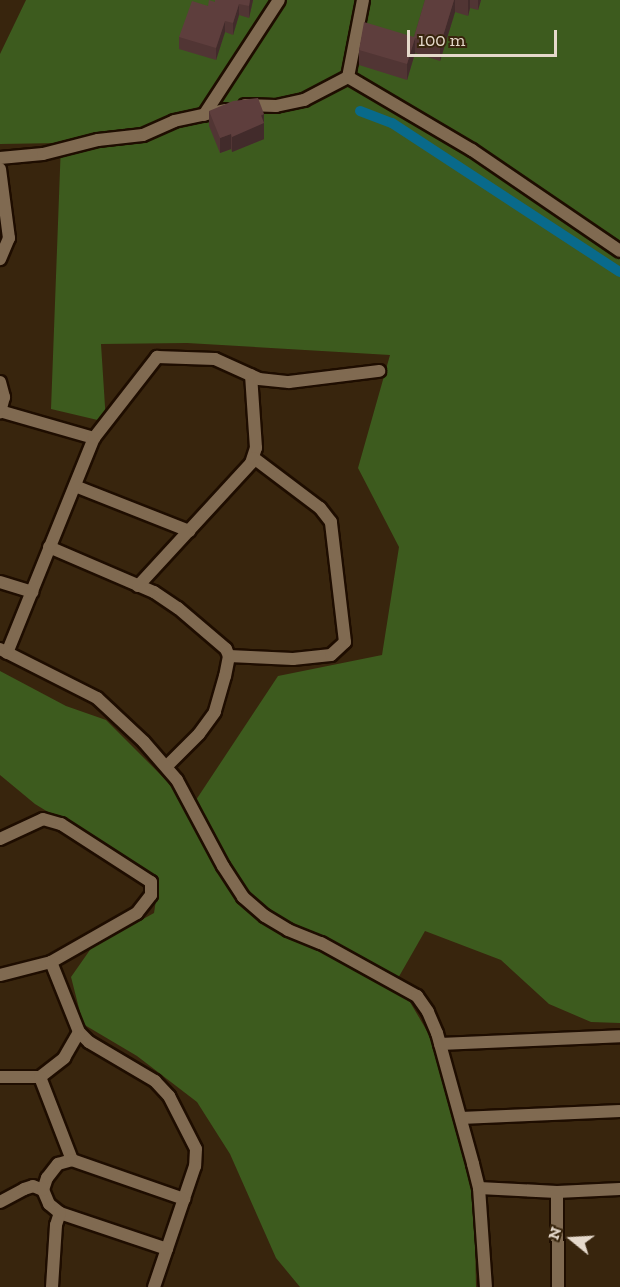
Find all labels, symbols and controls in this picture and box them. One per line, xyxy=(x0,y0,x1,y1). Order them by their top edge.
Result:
scale bar xyxy=(410,18,560,56)
text: 100 m xyxy=(418,29,465,51)
north arrow xyxy=(542,1209,602,1269)
text: N xyxy=(543,1225,565,1242)

